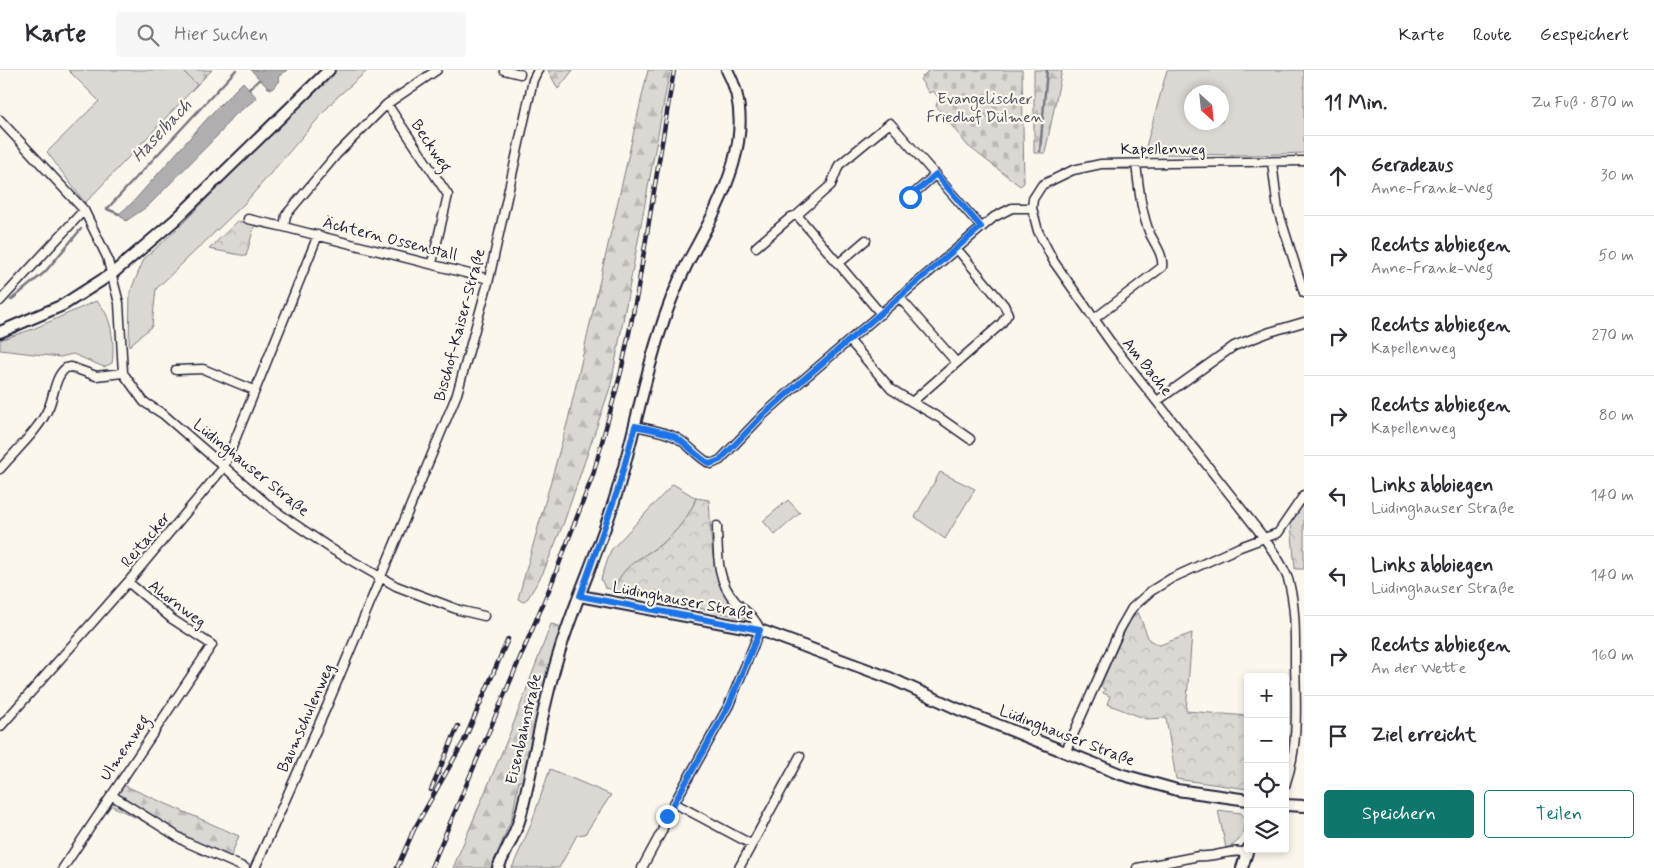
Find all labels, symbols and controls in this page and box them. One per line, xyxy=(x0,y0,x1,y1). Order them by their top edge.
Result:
search box xyxy=(116,12,466,57)
text: Karte xyxy=(25,19,86,50)
icon: search xyxy=(134,21,162,49)
text: Hier suchen xyxy=(174,22,268,47)
text: Karte xyxy=(1399,23,1445,47)
text: Route xyxy=(1473,23,1512,47)
text: Gespeichert xyxy=(1540,23,1629,47)
north arrow xyxy=(1184,85,1229,130)
park label: Evangelischer Friedhof Dülmen xyxy=(927,89,1044,128)
text: 11 Min. xyxy=(1324,89,1387,117)
text: Zu Fuß · 870 m xyxy=(1531,92,1634,113)
water label: Haselbach xyxy=(127,94,198,168)
street label: Beckweg xyxy=(405,116,456,177)
street label: Kapellenweg xyxy=(1121,139,1205,160)
text: Geradeaus xyxy=(1371,153,1453,178)
icon: ahead xyxy=(1324,162,1352,190)
text: 30 m xyxy=(1601,165,1634,186)
text: Anne-Frank-Weg xyxy=(1371,178,1493,199)
route start xyxy=(899,186,922,209)
street label: Ächtern Ossenstall xyxy=(321,212,459,266)
text: Rechts abbiegen xyxy=(1371,233,1510,258)
icon: right xyxy=(1324,242,1352,270)
text: 50 m xyxy=(1598,245,1634,266)
street label: Bischof-Kaiser-Straße xyxy=(430,246,491,404)
text: Anne-Frank-Weg xyxy=(1371,258,1493,279)
text: Rechts abbiegen xyxy=(1371,313,1510,338)
icon: right xyxy=(1324,322,1352,350)
text: 270 m xyxy=(1591,325,1634,346)
street label: Am Bache xyxy=(1117,334,1177,400)
text: Kapellenweg xyxy=(1371,338,1456,359)
text: Rechts abbiegen xyxy=(1371,393,1510,418)
icon: right xyxy=(1324,402,1352,430)
text: 80 m xyxy=(1599,405,1634,426)
street label: Lüdinghauser Straße xyxy=(188,415,314,522)
text: Kapellenweg xyxy=(1371,418,1456,439)
text: Links abbiegen xyxy=(1371,473,1493,498)
icon: left xyxy=(1324,482,1352,510)
text: 140 m xyxy=(1590,485,1634,506)
text: Lüdinghauser Straße xyxy=(1371,498,1515,519)
street label: Reitacker xyxy=(116,507,176,572)
text: Links abbiegen xyxy=(1371,553,1493,578)
icon: left xyxy=(1324,562,1352,590)
text: 140 m xyxy=(1590,565,1634,586)
street label: Ahornweg xyxy=(144,575,210,633)
street label: Lüdinghauser Straße xyxy=(610,577,756,626)
text: Lüdinghauser Straße xyxy=(1371,578,1515,599)
text: Rechts abbiegen xyxy=(1371,633,1510,658)
icon: right xyxy=(1324,642,1352,670)
text: 160 m xyxy=(1591,645,1634,666)
text: An der Wette xyxy=(1371,658,1466,679)
street label: Baumschulenweg xyxy=(273,660,339,776)
street label: Eisenbahnstraße xyxy=(501,671,547,786)
map controls xyxy=(1244,673,1289,853)
button: + xyxy=(1244,673,1289,718)
street label: Lüdinghauser Straße xyxy=(996,700,1138,773)
street label: Ulmenweg xyxy=(95,711,156,786)
button: − xyxy=(1244,718,1289,763)
icon: arrive xyxy=(1324,722,1352,750)
text: Ziel erreicht xyxy=(1371,723,1476,748)
button: locate xyxy=(1244,763,1289,808)
button: Speichern xyxy=(1324,790,1474,838)
button: Teilen xyxy=(1484,790,1634,838)
route end xyxy=(656,805,679,828)
button: layers xyxy=(1244,808,1289,853)

